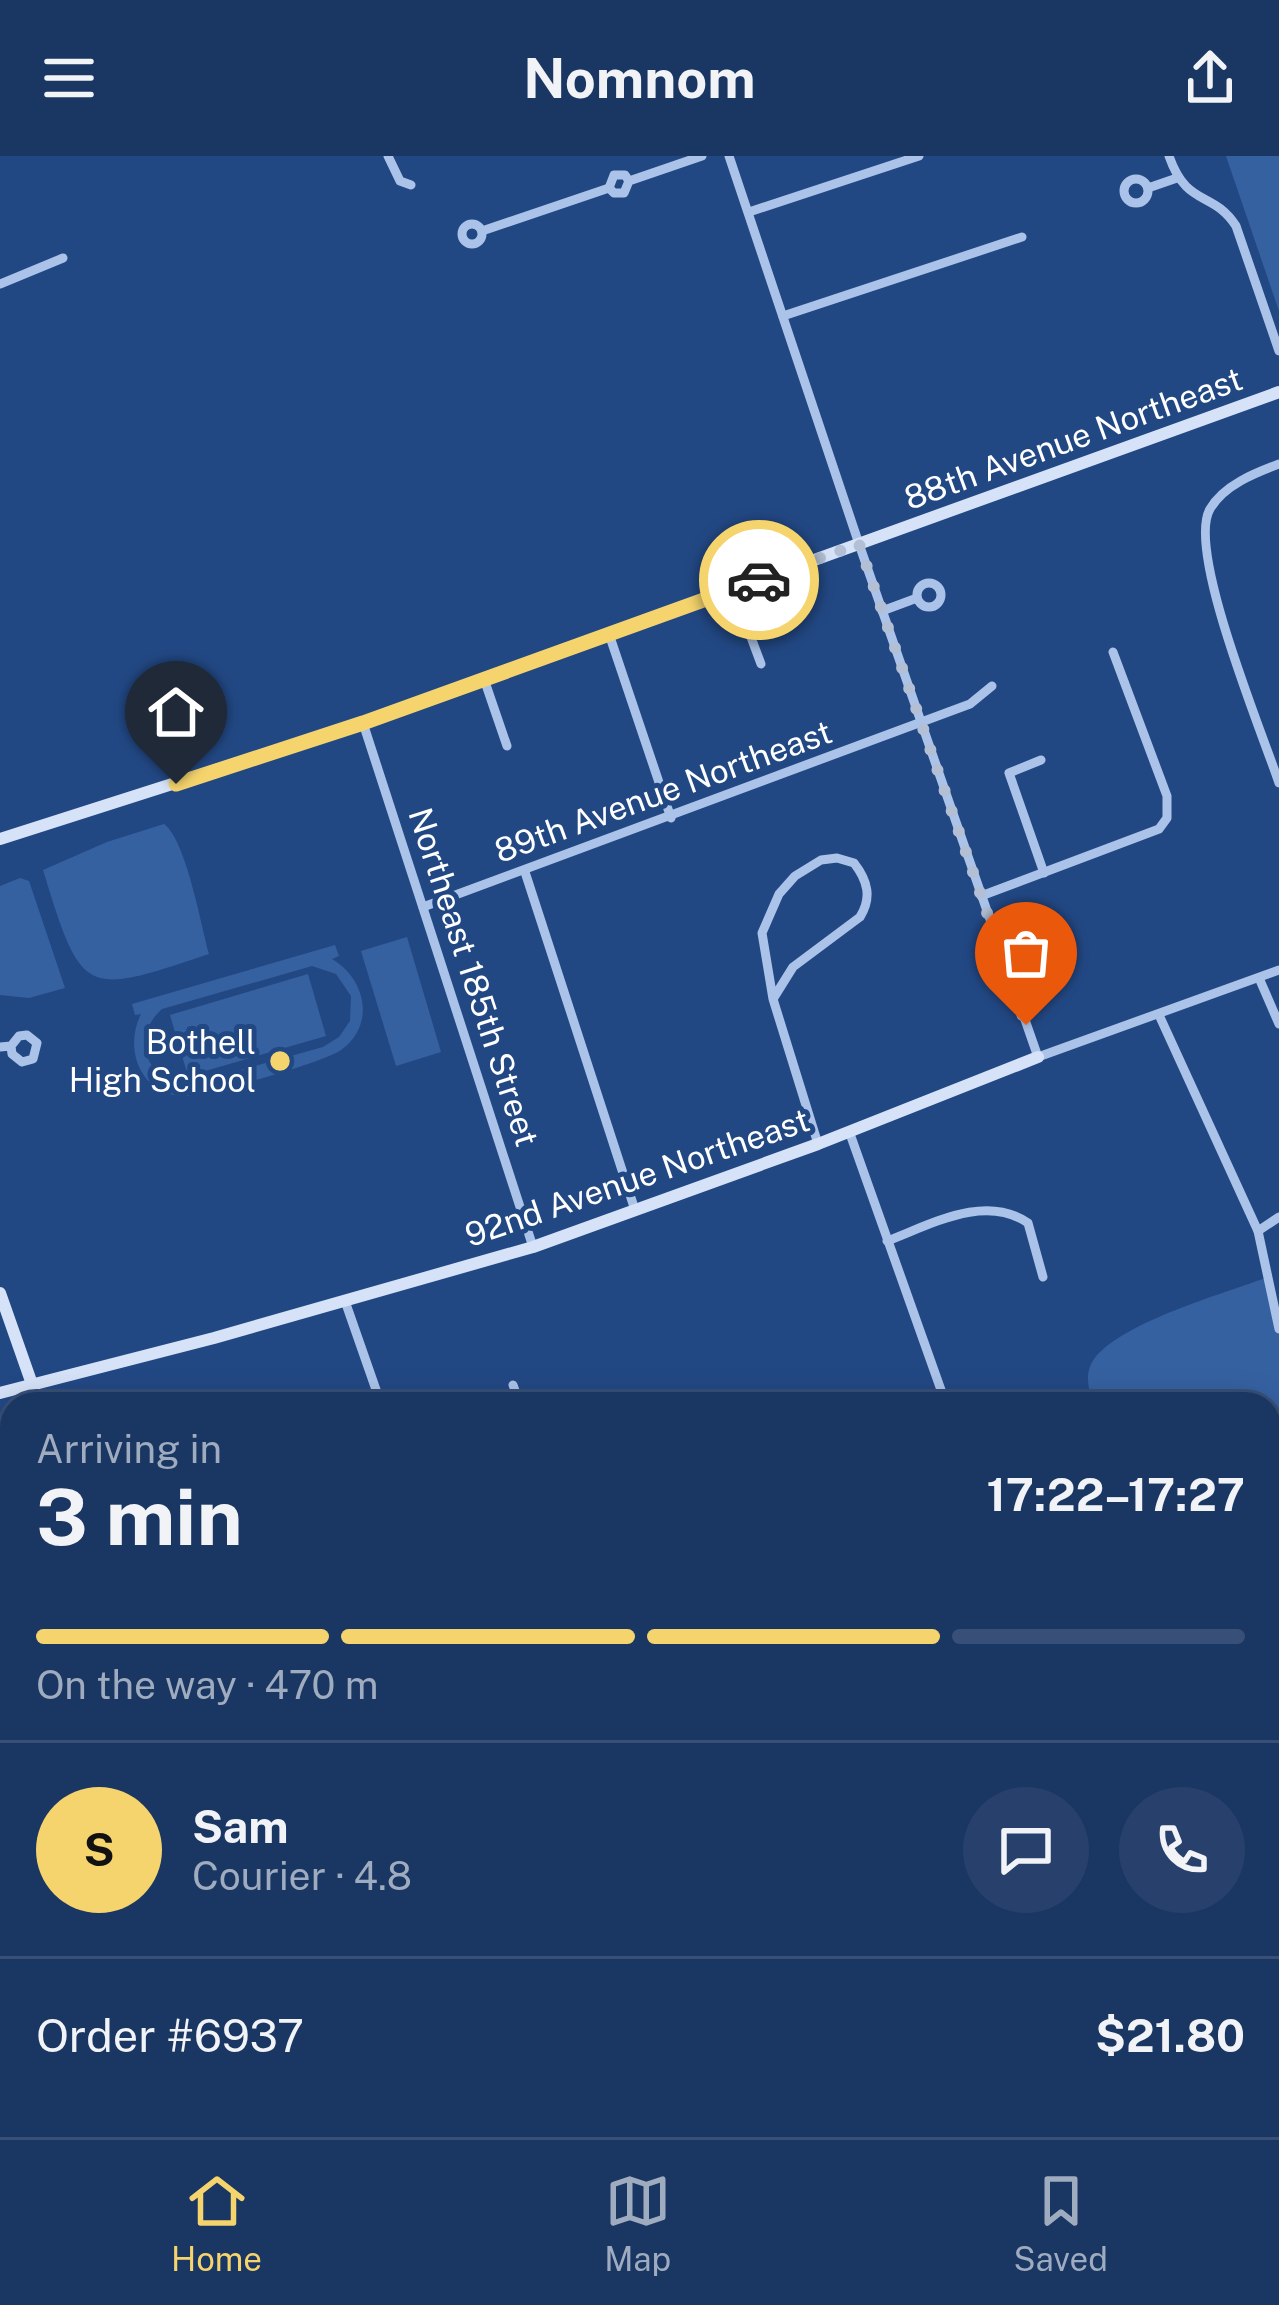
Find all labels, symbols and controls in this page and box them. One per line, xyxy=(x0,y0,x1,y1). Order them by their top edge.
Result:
icon: menu xyxy=(36,45,102,111)
icon: share xyxy=(1177,45,1243,111)
text: Nomnom xyxy=(523,47,756,110)
street label: 88th Avenue Northeast xyxy=(899,359,1247,517)
courier xyxy=(699,520,819,640)
icon: car xyxy=(726,547,792,613)
pin xyxy=(125,661,227,784)
icon: home xyxy=(143,679,209,745)
street label: 89th Avenue Northeast xyxy=(489,712,837,870)
street label: Northeast 185th Street xyxy=(401,803,547,1151)
pin xyxy=(975,902,1077,1025)
icon: bag xyxy=(993,920,1059,986)
place label: Bothell High School xyxy=(69,1023,256,1099)
marker: Bothell High School xyxy=(267,1048,293,1074)
street label: 92nd Avenue Northeast xyxy=(460,1100,814,1254)
text: Arriving in xyxy=(36,1426,222,1472)
text: 17:22–17:27 xyxy=(987,1468,1245,1521)
text: 3 min xyxy=(36,1471,243,1563)
text: On the way · 470 m xyxy=(36,1662,379,1708)
button: chat xyxy=(963,1787,1089,1913)
button: phone xyxy=(1119,1787,1245,1913)
text: Sam xyxy=(192,1800,289,1853)
text: S xyxy=(83,1823,115,1876)
text: Courier · 4.8 xyxy=(192,1853,412,1899)
text: Order #6937 xyxy=(36,2009,304,2062)
text: $21.80 xyxy=(1095,2009,1245,2062)
tab: Home xyxy=(171,2168,262,2278)
tab: Map xyxy=(604,2168,671,2278)
tab: Saved xyxy=(1013,2168,1108,2278)

